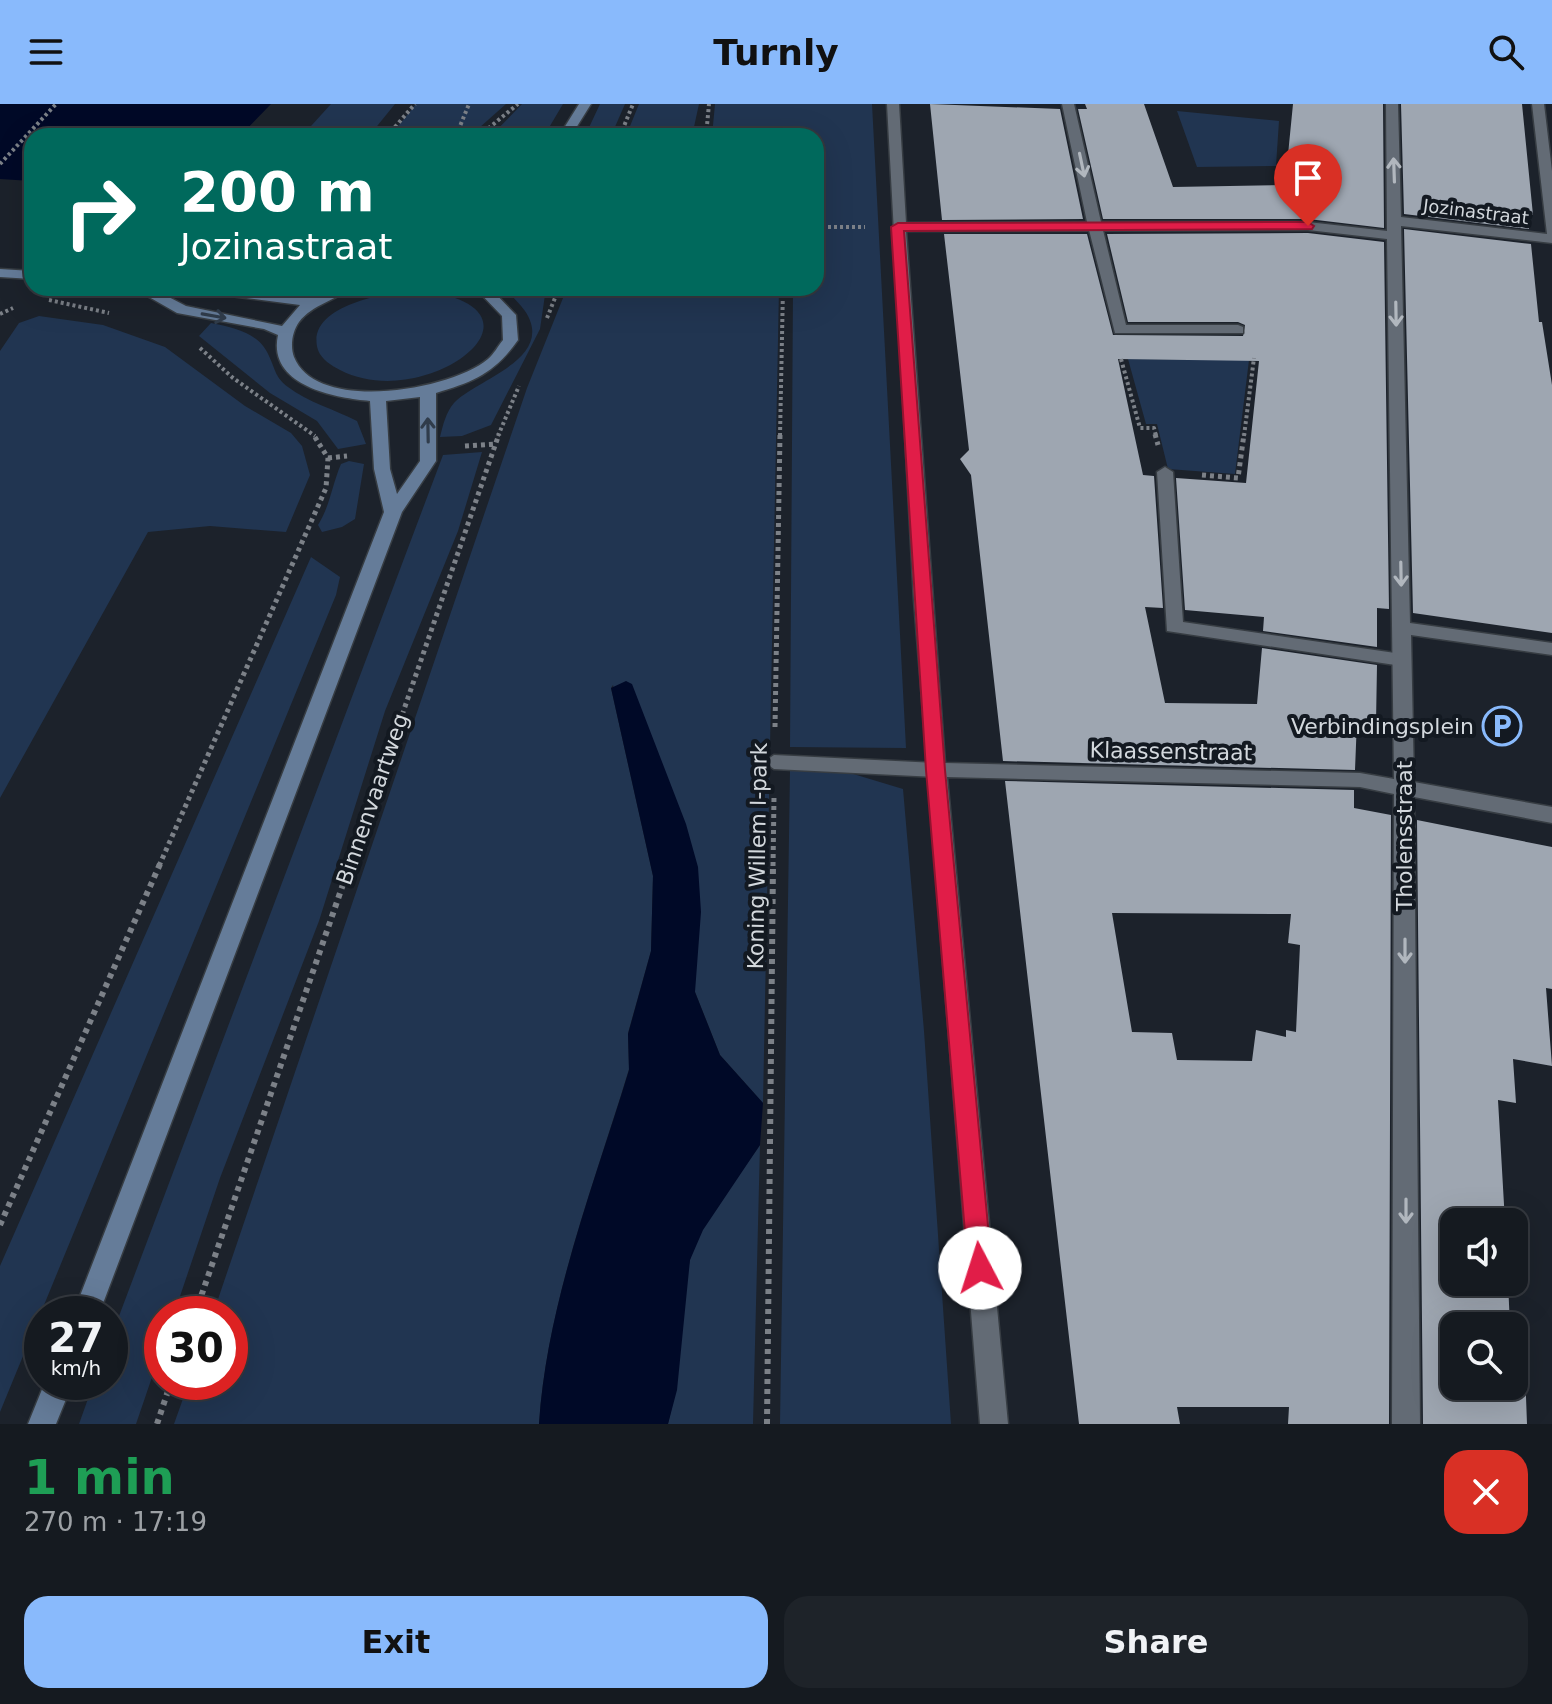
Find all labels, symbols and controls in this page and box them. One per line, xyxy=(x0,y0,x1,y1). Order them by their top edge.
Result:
icon: menu xyxy=(24,30,68,74)
icon: search xyxy=(1484,30,1528,74)
text: Turnly xyxy=(713,32,839,73)
pin xyxy=(1274,144,1342,226)
one-way arrow xyxy=(1075,152,1090,177)
icon: arrive xyxy=(1286,156,1330,200)
one-way arrow xyxy=(1387,157,1402,184)
text: 200 m xyxy=(180,159,375,224)
icon: right xyxy=(48,160,152,264)
street label: Jozinastraat xyxy=(1421,194,1530,228)
text: Jozinastraat xyxy=(180,226,392,267)
one-way arrow xyxy=(1388,300,1404,327)
one-way arrow xyxy=(201,309,227,324)
one-way arrow xyxy=(420,417,436,444)
one-way arrow xyxy=(1394,560,1409,587)
parking icon: Verbindingsplein xyxy=(1481,705,1523,747)
street label: Binnenvaartweg xyxy=(331,710,414,888)
place label: Verbindingsplein xyxy=(1291,714,1474,739)
street label: Klaassenstraat xyxy=(1089,738,1253,765)
street label: Koning Willem I-park xyxy=(743,742,772,970)
street label: Tholensstraat xyxy=(1392,760,1417,912)
one-way arrow xyxy=(1397,937,1413,964)
one-way arrow xyxy=(1398,1197,1414,1224)
map controls xyxy=(1440,1208,1528,1400)
button: sound xyxy=(1440,1208,1528,1296)
position arrow xyxy=(938,1226,1022,1310)
speed limit sign: 30 xyxy=(144,1296,248,1400)
button: search xyxy=(1440,1312,1528,1400)
text: 27 xyxy=(48,1315,104,1361)
text: km/h xyxy=(51,1356,101,1380)
text: 1 min xyxy=(24,1449,175,1505)
button: close xyxy=(1444,1450,1528,1534)
text: 270 m · 17:19 xyxy=(24,1507,207,1537)
button: Exit xyxy=(24,1596,768,1688)
button: Share xyxy=(784,1596,1528,1688)

